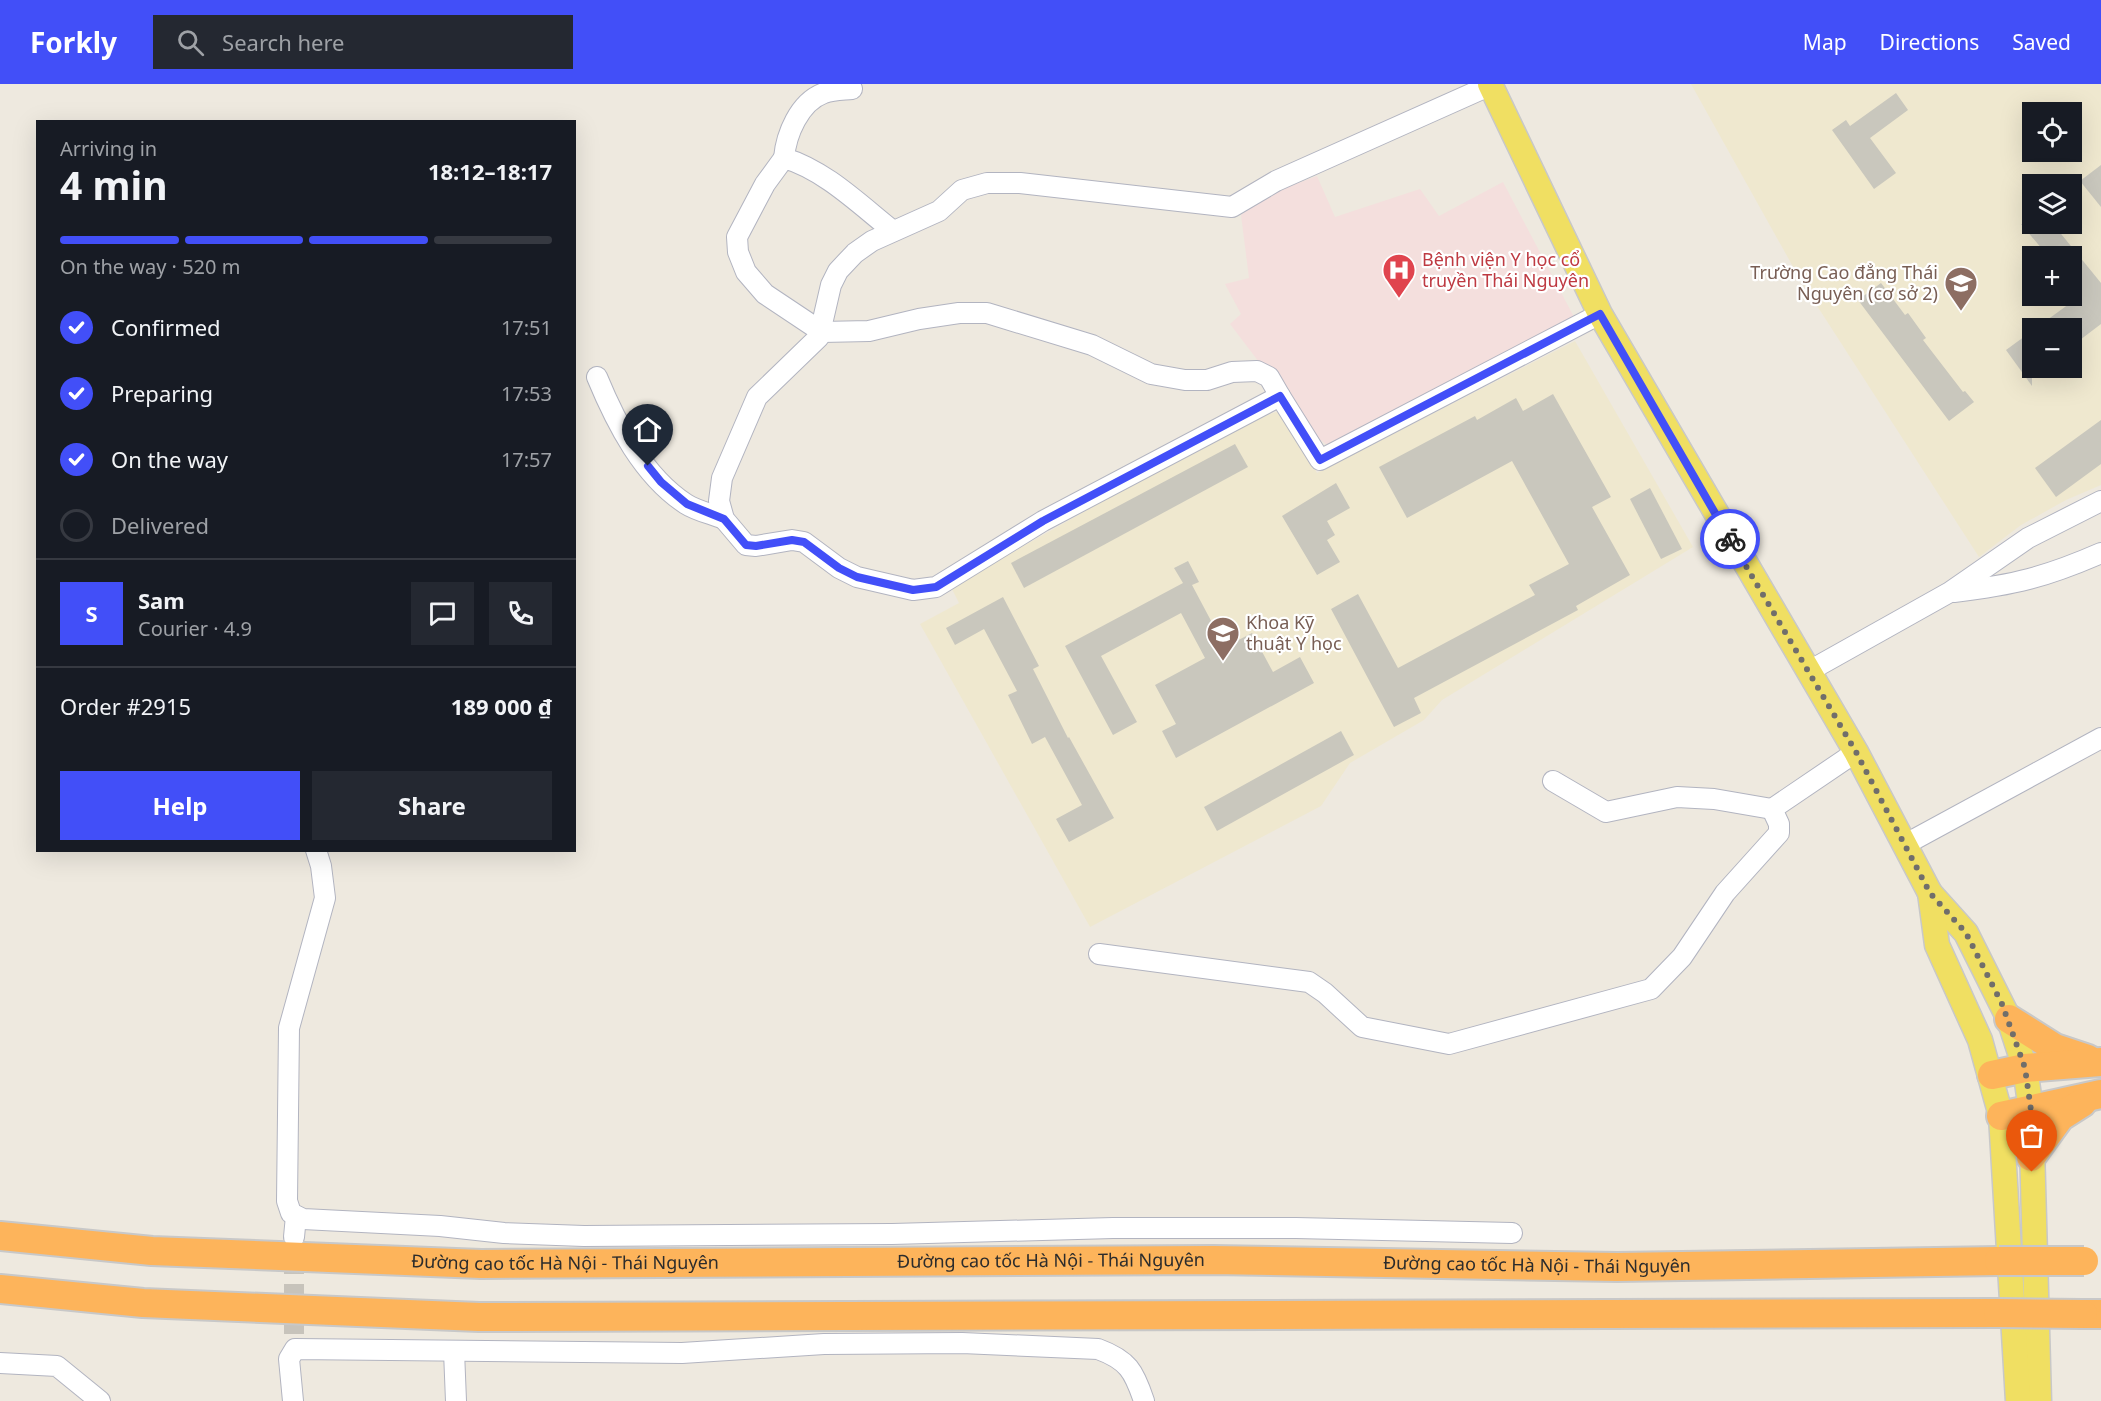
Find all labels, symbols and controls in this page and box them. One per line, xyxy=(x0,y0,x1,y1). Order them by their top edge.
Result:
search box xyxy=(153,15,573,69)
text: Forkly xyxy=(30,23,117,61)
icon: search xyxy=(174,26,207,59)
text: Search here xyxy=(222,27,345,57)
text: Map xyxy=(1803,28,1847,56)
text: Directions xyxy=(1880,28,1979,56)
text: Saved xyxy=(2012,28,2071,56)
map controls xyxy=(2022,102,2082,378)
button: locate xyxy=(2022,102,2082,162)
text: Arriving in xyxy=(60,135,157,162)
text: 18:12–18:17 xyxy=(428,156,552,186)
text: 4 min xyxy=(60,158,167,211)
button: layers xyxy=(2022,174,2082,234)
button: + xyxy=(2022,246,2082,306)
place label: Bệnh viện Y học cổ truyền Thái Nguyên xyxy=(1422,247,1589,292)
hospital icon: Bệnh viện Y học cổ truyền Thái Nguyên xyxy=(1381,252,1417,299)
text: On the way · 520 m xyxy=(60,253,240,280)
place label: Trường Cao đẳng Thái Nguyên (cơ sở 2) xyxy=(1750,260,1938,305)
school or university icon: Trường Cao đẳng Thái Nguyên (cơ sở 2) xyxy=(1943,265,1979,312)
icon: check xyxy=(60,311,93,344)
text: Confirmed xyxy=(111,312,221,342)
text: 17:51 xyxy=(501,314,552,341)
button: − xyxy=(2022,318,2082,378)
icon: check xyxy=(60,377,93,410)
text: Preparing xyxy=(111,378,213,408)
text: 17:53 xyxy=(501,380,552,407)
pin xyxy=(622,404,673,466)
icon: home xyxy=(631,413,664,446)
icon: check xyxy=(60,443,93,476)
text: On the way xyxy=(111,444,228,474)
text: 17:57 xyxy=(501,446,552,473)
courier xyxy=(1700,509,1760,569)
text: Delivered xyxy=(111,510,209,540)
icon: bike xyxy=(1714,523,1747,556)
button: chat xyxy=(411,582,474,645)
button: phone xyxy=(489,582,552,645)
text: Sam xyxy=(138,585,185,615)
text: S xyxy=(85,598,98,628)
place label: Khoa Kỹ thuật Y học xyxy=(1246,610,1342,655)
text: Courier · 4.9 xyxy=(138,615,252,642)
school or university icon: Khoa Kỹ thuật Y học xyxy=(1205,615,1241,662)
text: Order #2915 xyxy=(60,691,191,721)
text: 189 000 ₫ xyxy=(451,691,552,721)
button: Help xyxy=(60,771,300,840)
button: Share xyxy=(312,771,552,840)
pin xyxy=(2006,1110,2057,1172)
icon: bag xyxy=(2015,1119,2048,1152)
street label: Đường cao tốc Hà Nội - Thái Nguyên xyxy=(897,1247,1205,1273)
street label: Đường cao tốc Hà Nội - Thái Nguyên xyxy=(411,1248,719,1275)
street label: Đường cao tốc Hà Nội - Thái Nguyên xyxy=(1383,1250,1691,1278)

